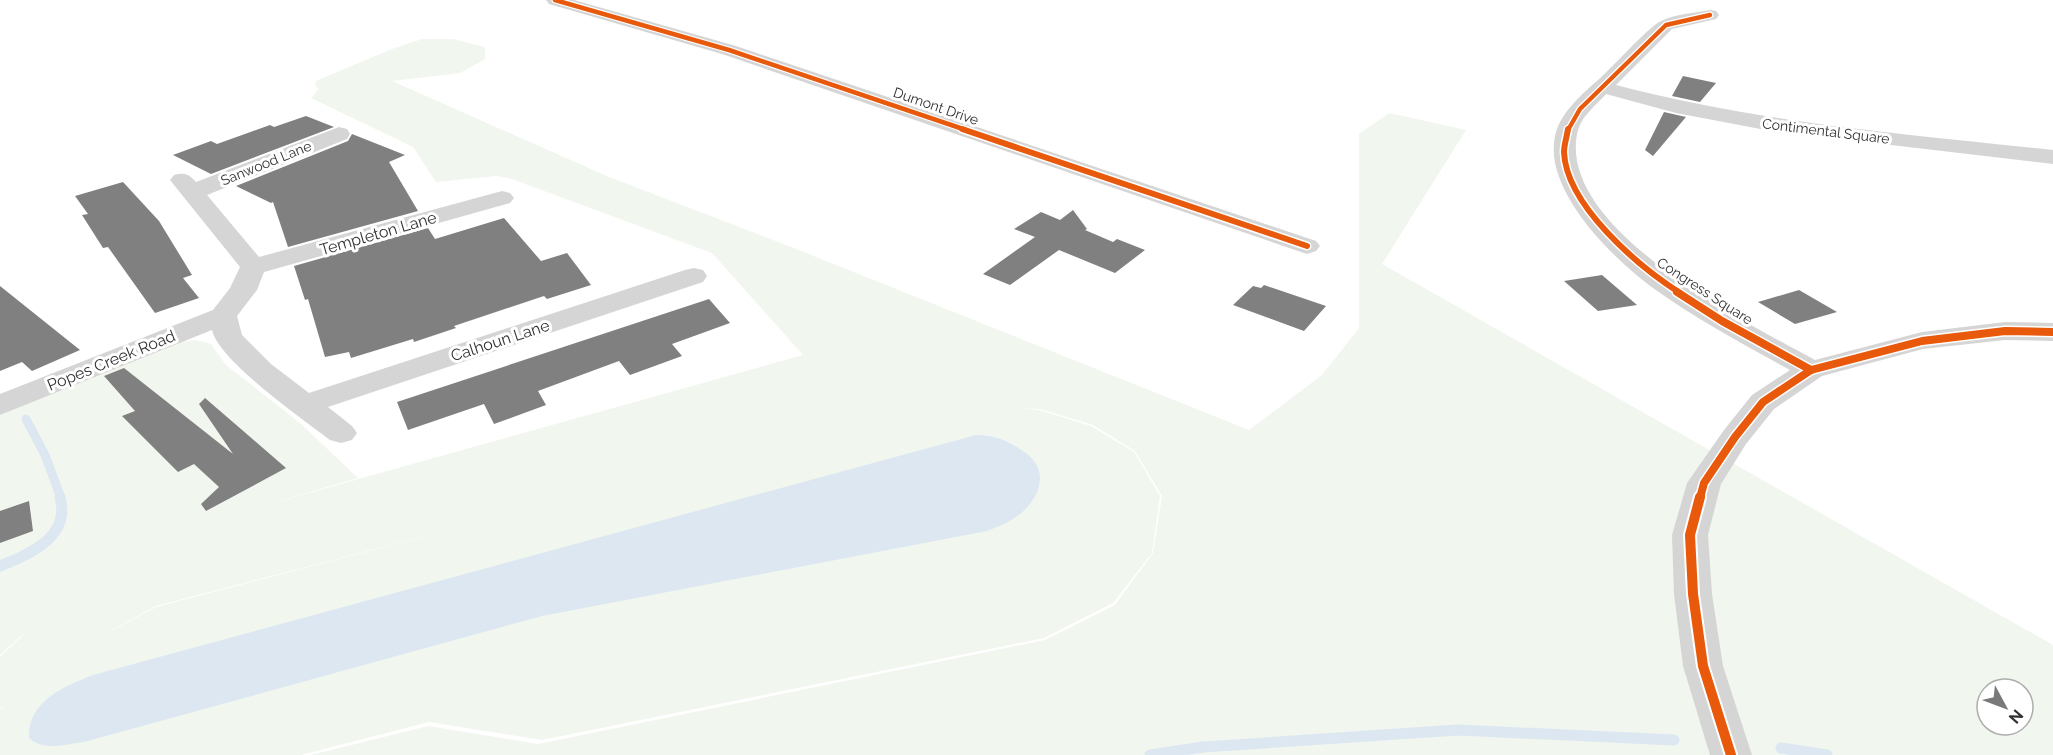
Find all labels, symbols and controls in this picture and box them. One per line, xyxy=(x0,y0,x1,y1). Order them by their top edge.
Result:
street label: Dumont Drive xyxy=(891,84,981,128)
street label: Contimental Square xyxy=(1761,115,1891,147)
street label: Sanwood Lane xyxy=(218,138,314,188)
street label: Templeton Lane xyxy=(318,208,439,259)
street label: Congress Square xyxy=(1654,254,1756,328)
street label: Calhoun Lane xyxy=(448,316,552,365)
street label: Popes Creek Road xyxy=(44,326,178,395)
north arrow xyxy=(1975,677,2035,737)
text: N xyxy=(2005,706,2027,727)

